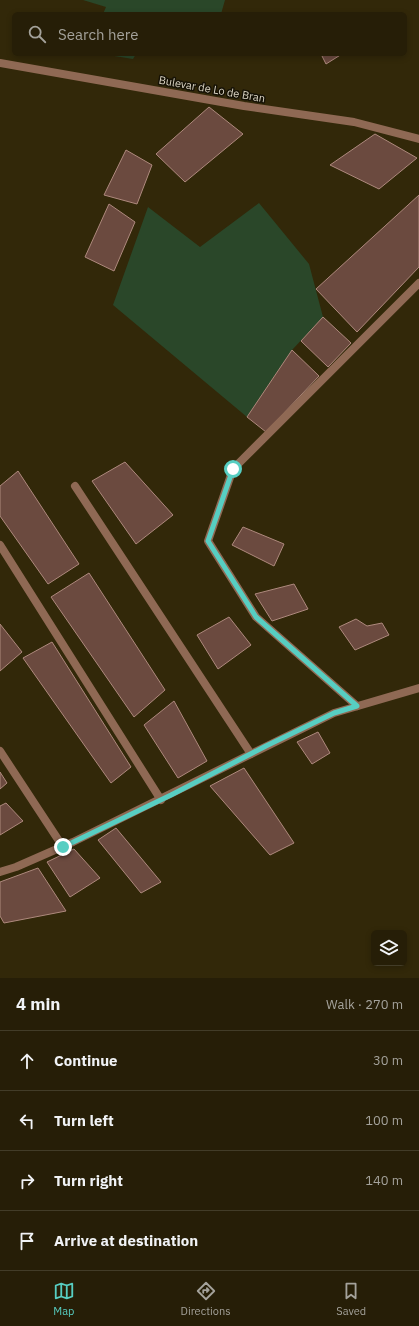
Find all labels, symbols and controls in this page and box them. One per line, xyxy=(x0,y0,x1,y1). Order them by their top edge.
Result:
search box xyxy=(12,12,407,56)
icon: search xyxy=(26,23,48,45)
text: Search here xyxy=(58,25,138,44)
street label: Bulevar de Lo de Bran xyxy=(158,73,266,105)
route start xyxy=(224,460,242,478)
route end xyxy=(54,838,72,856)
map controls xyxy=(371,930,407,966)
button: layers xyxy=(371,930,407,966)
text: 4 min xyxy=(16,993,60,1015)
text: Walk · 270 m xyxy=(326,996,403,1013)
icon: ahead xyxy=(16,1050,38,1072)
text: Continue xyxy=(54,1051,118,1070)
text: 30 m xyxy=(373,1052,403,1069)
icon: left xyxy=(16,1110,38,1132)
text: Turn left xyxy=(54,1111,114,1130)
text: 100 m xyxy=(365,1112,403,1129)
icon: right xyxy=(16,1170,38,1192)
text: Turn right xyxy=(54,1171,123,1190)
text: 140 m xyxy=(365,1172,403,1189)
icon: arrive xyxy=(16,1230,38,1252)
text: Arrive at destination xyxy=(54,1231,198,1250)
tab: Map xyxy=(53,1280,75,1318)
tab: Directions xyxy=(181,1280,231,1318)
tab: Saved xyxy=(336,1280,366,1318)

